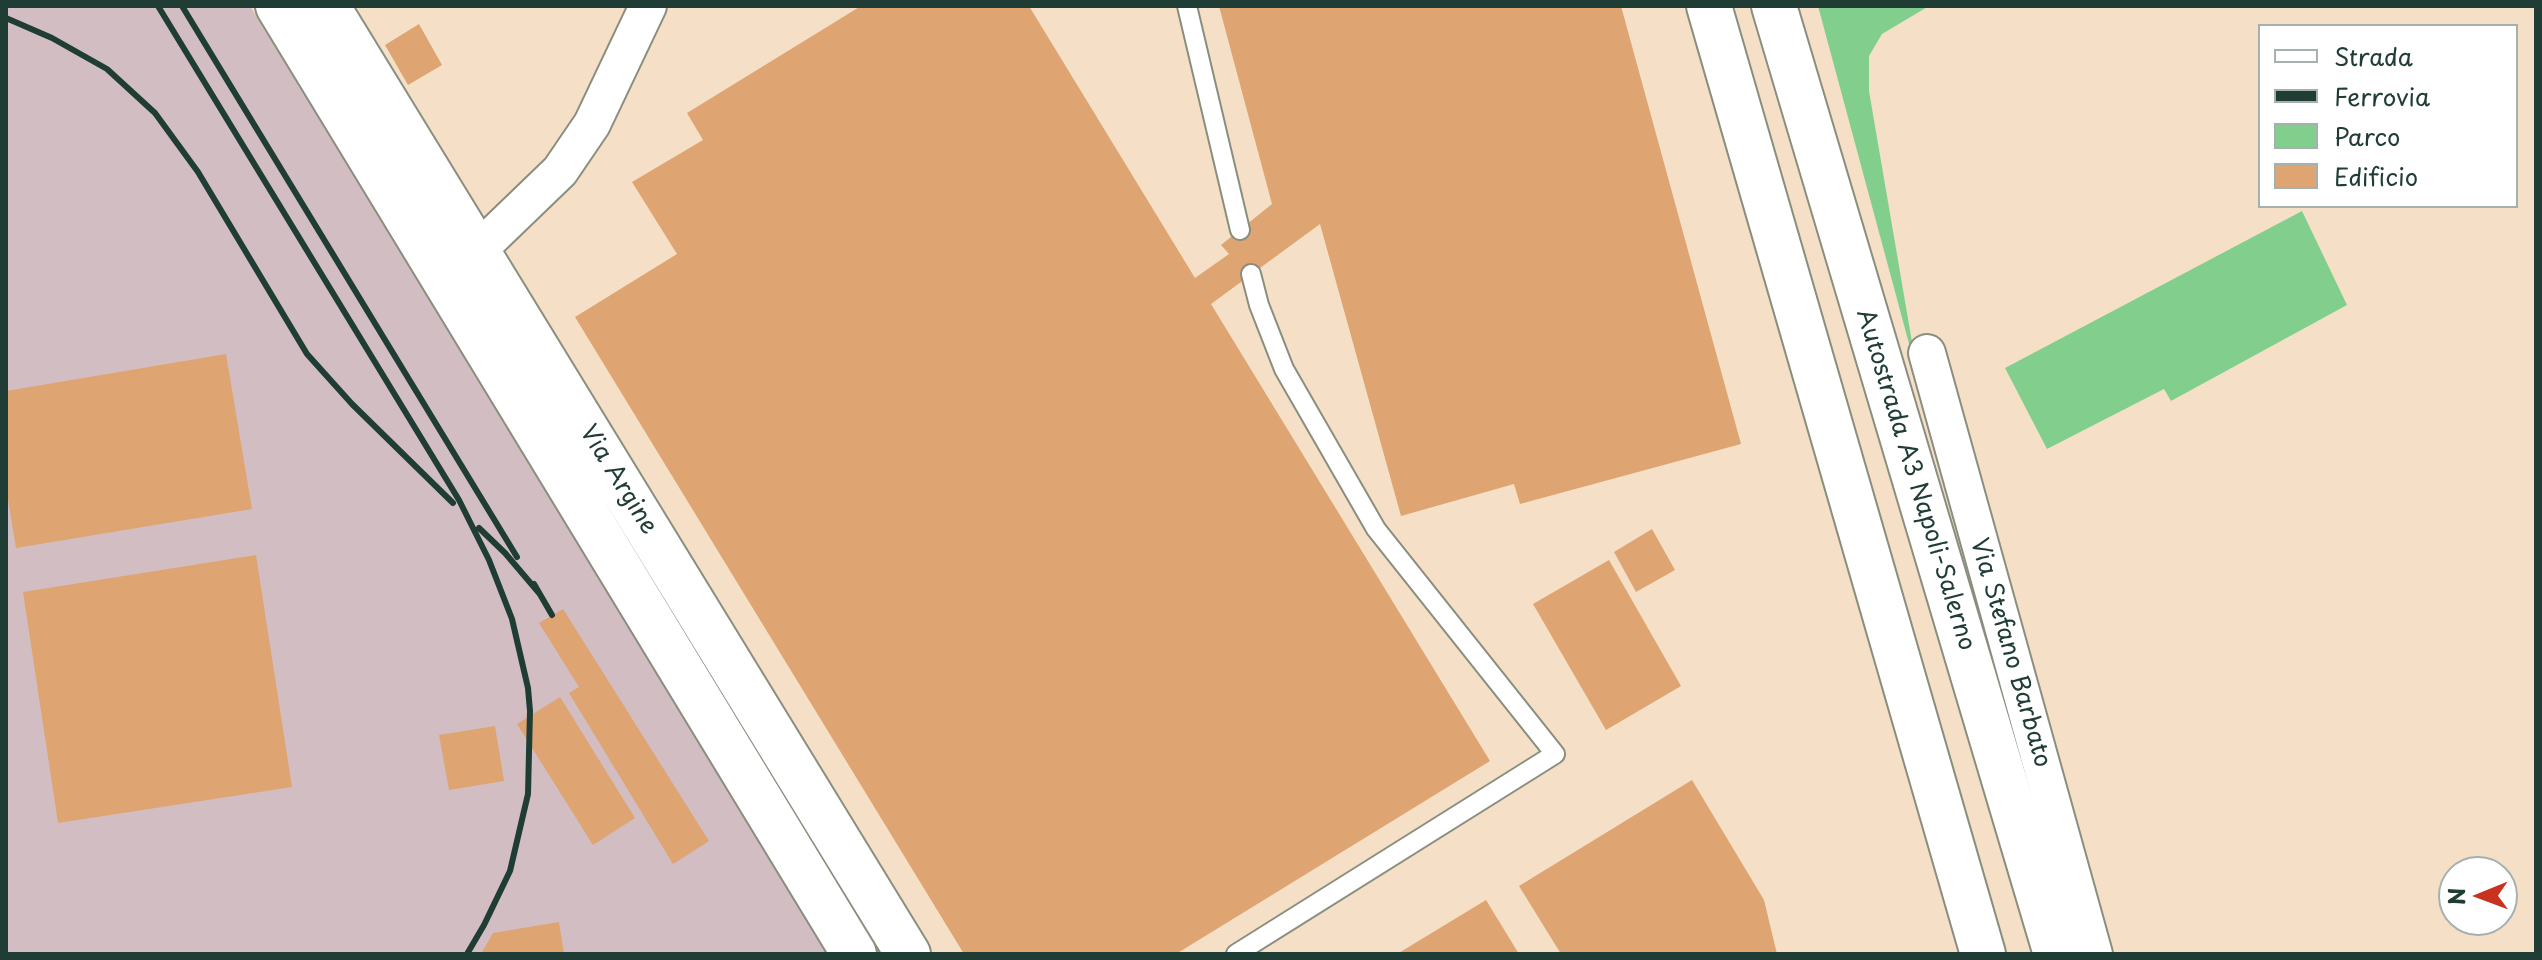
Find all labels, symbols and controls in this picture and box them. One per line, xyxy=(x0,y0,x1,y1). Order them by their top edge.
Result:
legend xyxy=(2258,24,2518,208)
text: Strada xyxy=(2334,38,2413,74)
text: Ferrovia xyxy=(2334,78,2430,114)
text: Parco xyxy=(2334,118,2400,154)
text: Edificio xyxy=(2334,158,2418,194)
street label: Autostrada A3 Napoli-Salerno xyxy=(1849,306,1981,654)
street label: Via Argine xyxy=(573,420,663,540)
street label: Via Stefano Barbato xyxy=(1964,535,2056,771)
north arrow xyxy=(2438,856,2518,936)
text: N xyxy=(2439,887,2472,905)

